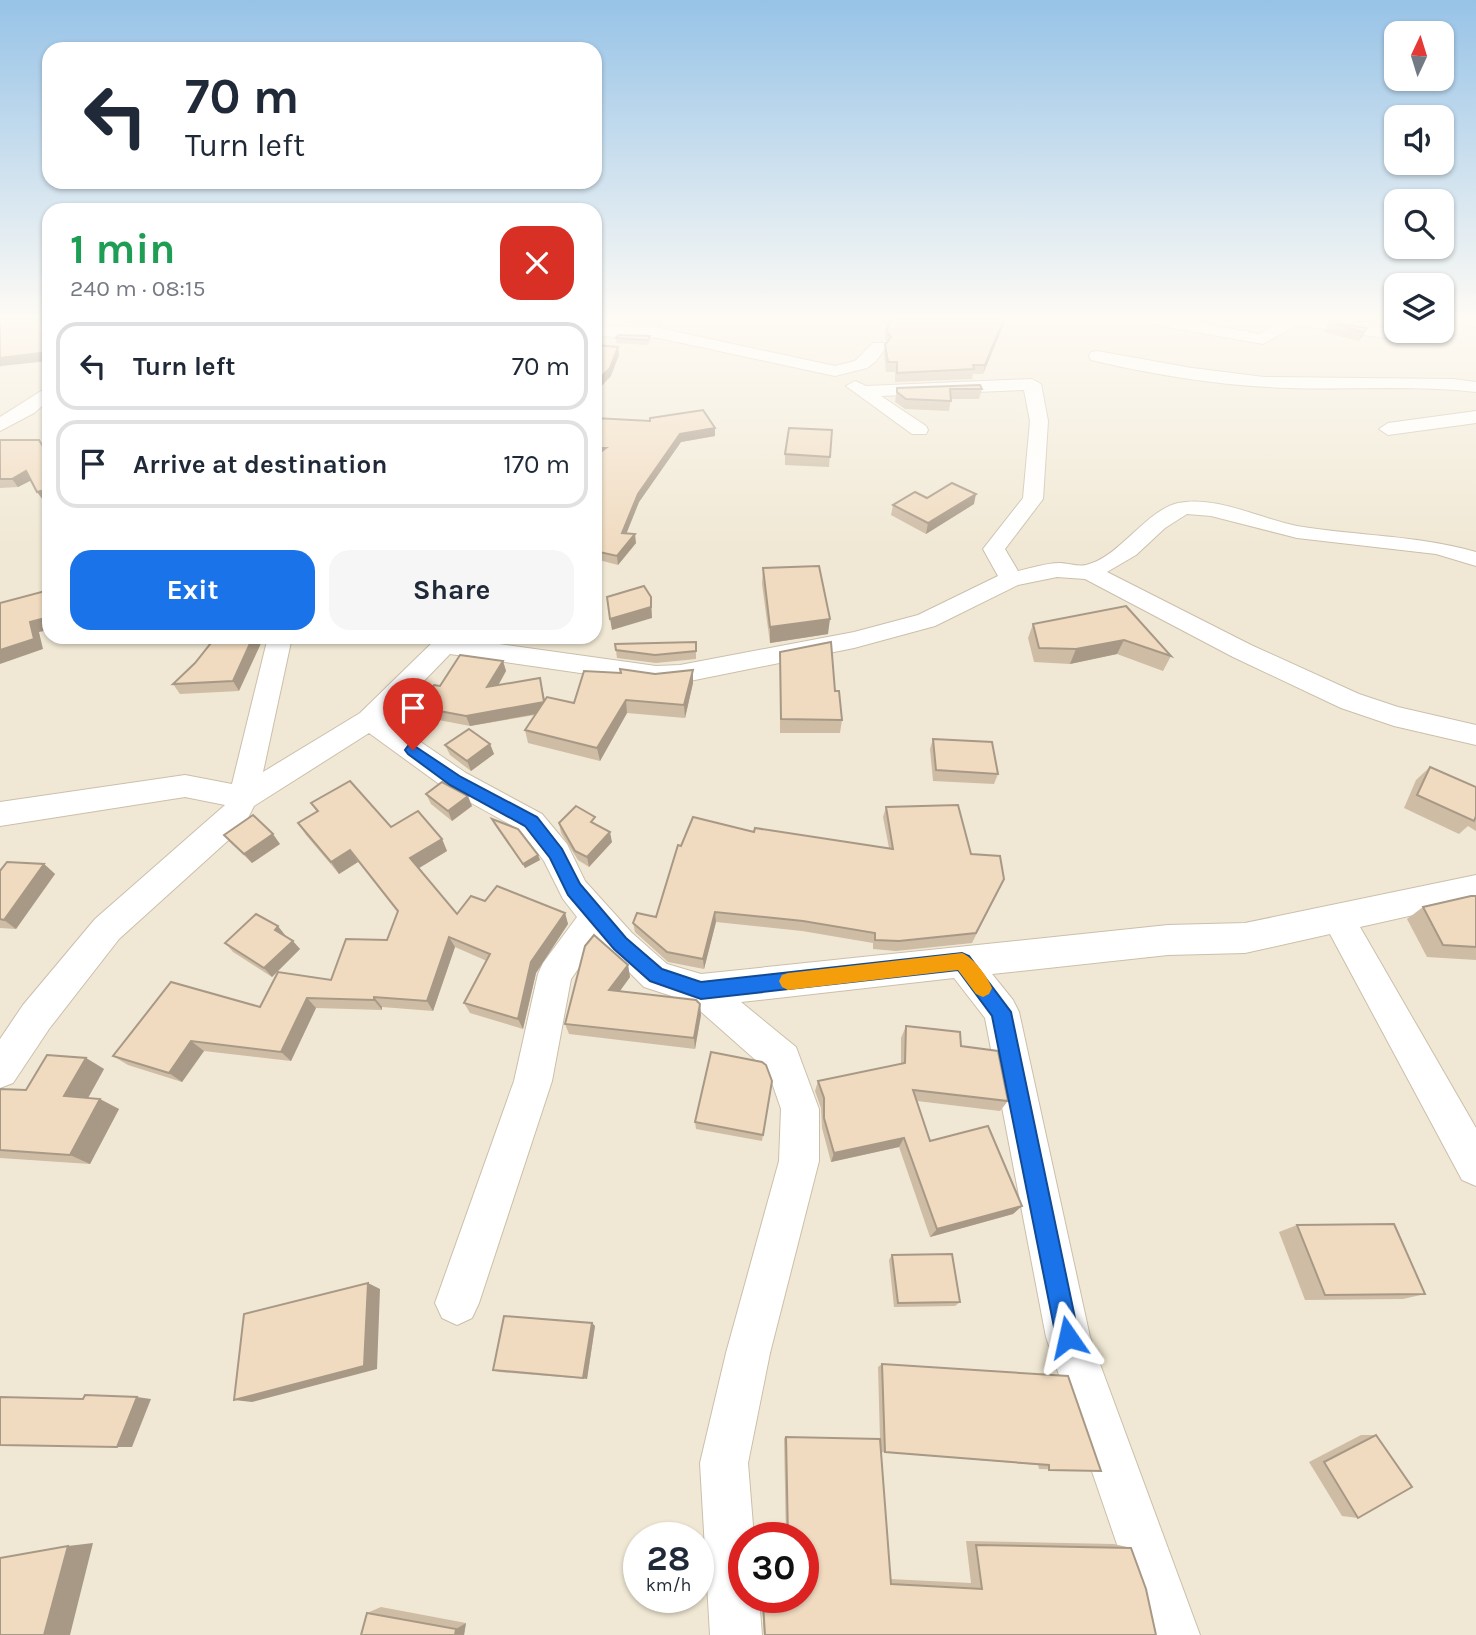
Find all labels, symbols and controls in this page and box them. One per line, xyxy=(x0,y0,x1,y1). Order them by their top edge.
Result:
north arrow xyxy=(1384,21,1454,91)
map controls xyxy=(1384,21,1454,343)
text: 70 m xyxy=(185,68,299,125)
icon: left xyxy=(70,70,161,161)
button: sound xyxy=(1384,105,1454,175)
text: Turn left xyxy=(185,127,305,164)
button: search xyxy=(1384,189,1454,259)
text: 1 min xyxy=(70,224,175,274)
button: close xyxy=(500,226,574,300)
button: layers xyxy=(1384,273,1454,343)
text: 240 m · 08:15 xyxy=(70,275,206,302)
icon: left xyxy=(74,347,112,385)
text: Turn left xyxy=(133,351,235,382)
text: 70 m xyxy=(512,351,570,382)
icon: arrive xyxy=(74,445,112,483)
text: Arrive at destination xyxy=(133,449,387,480)
text: 170 m xyxy=(503,449,570,480)
button: Exit xyxy=(70,550,315,630)
button: Share xyxy=(329,550,574,630)
pin xyxy=(383,678,443,750)
icon: arrive xyxy=(394,689,432,727)
position arrow xyxy=(1031,1300,1105,1374)
speed limit sign: 30 xyxy=(728,1522,819,1613)
text: 28 xyxy=(647,1538,690,1579)
text: km/h xyxy=(646,1574,691,1596)

